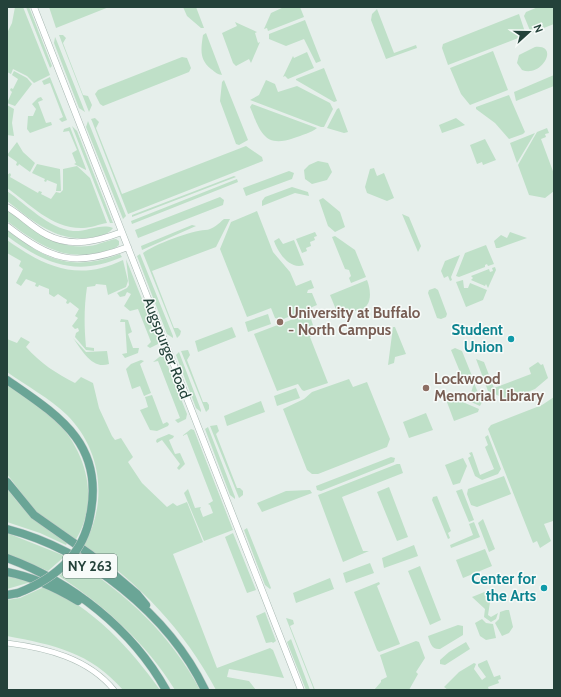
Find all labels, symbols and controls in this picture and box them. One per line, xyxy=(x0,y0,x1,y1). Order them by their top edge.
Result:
north arrow xyxy=(509,12,549,52)
text: N xyxy=(530,22,546,35)
street label: Augspurger Road xyxy=(139,295,195,401)
place label: University at Buffalo - North Campus xyxy=(288,304,421,339)
marker: University at Buffalo - North Campus xyxy=(275,317,285,327)
place label: Student Union xyxy=(451,321,503,356)
marker: Student Union xyxy=(506,334,516,344)
place label: Lockwood Memorial Library xyxy=(434,370,545,405)
marker: Lockwood Memorial Library xyxy=(421,383,431,393)
road number: NY 263 xyxy=(63,554,117,578)
place label: Center for the Arts xyxy=(471,570,536,605)
marker: Center for the Arts xyxy=(539,583,549,593)

